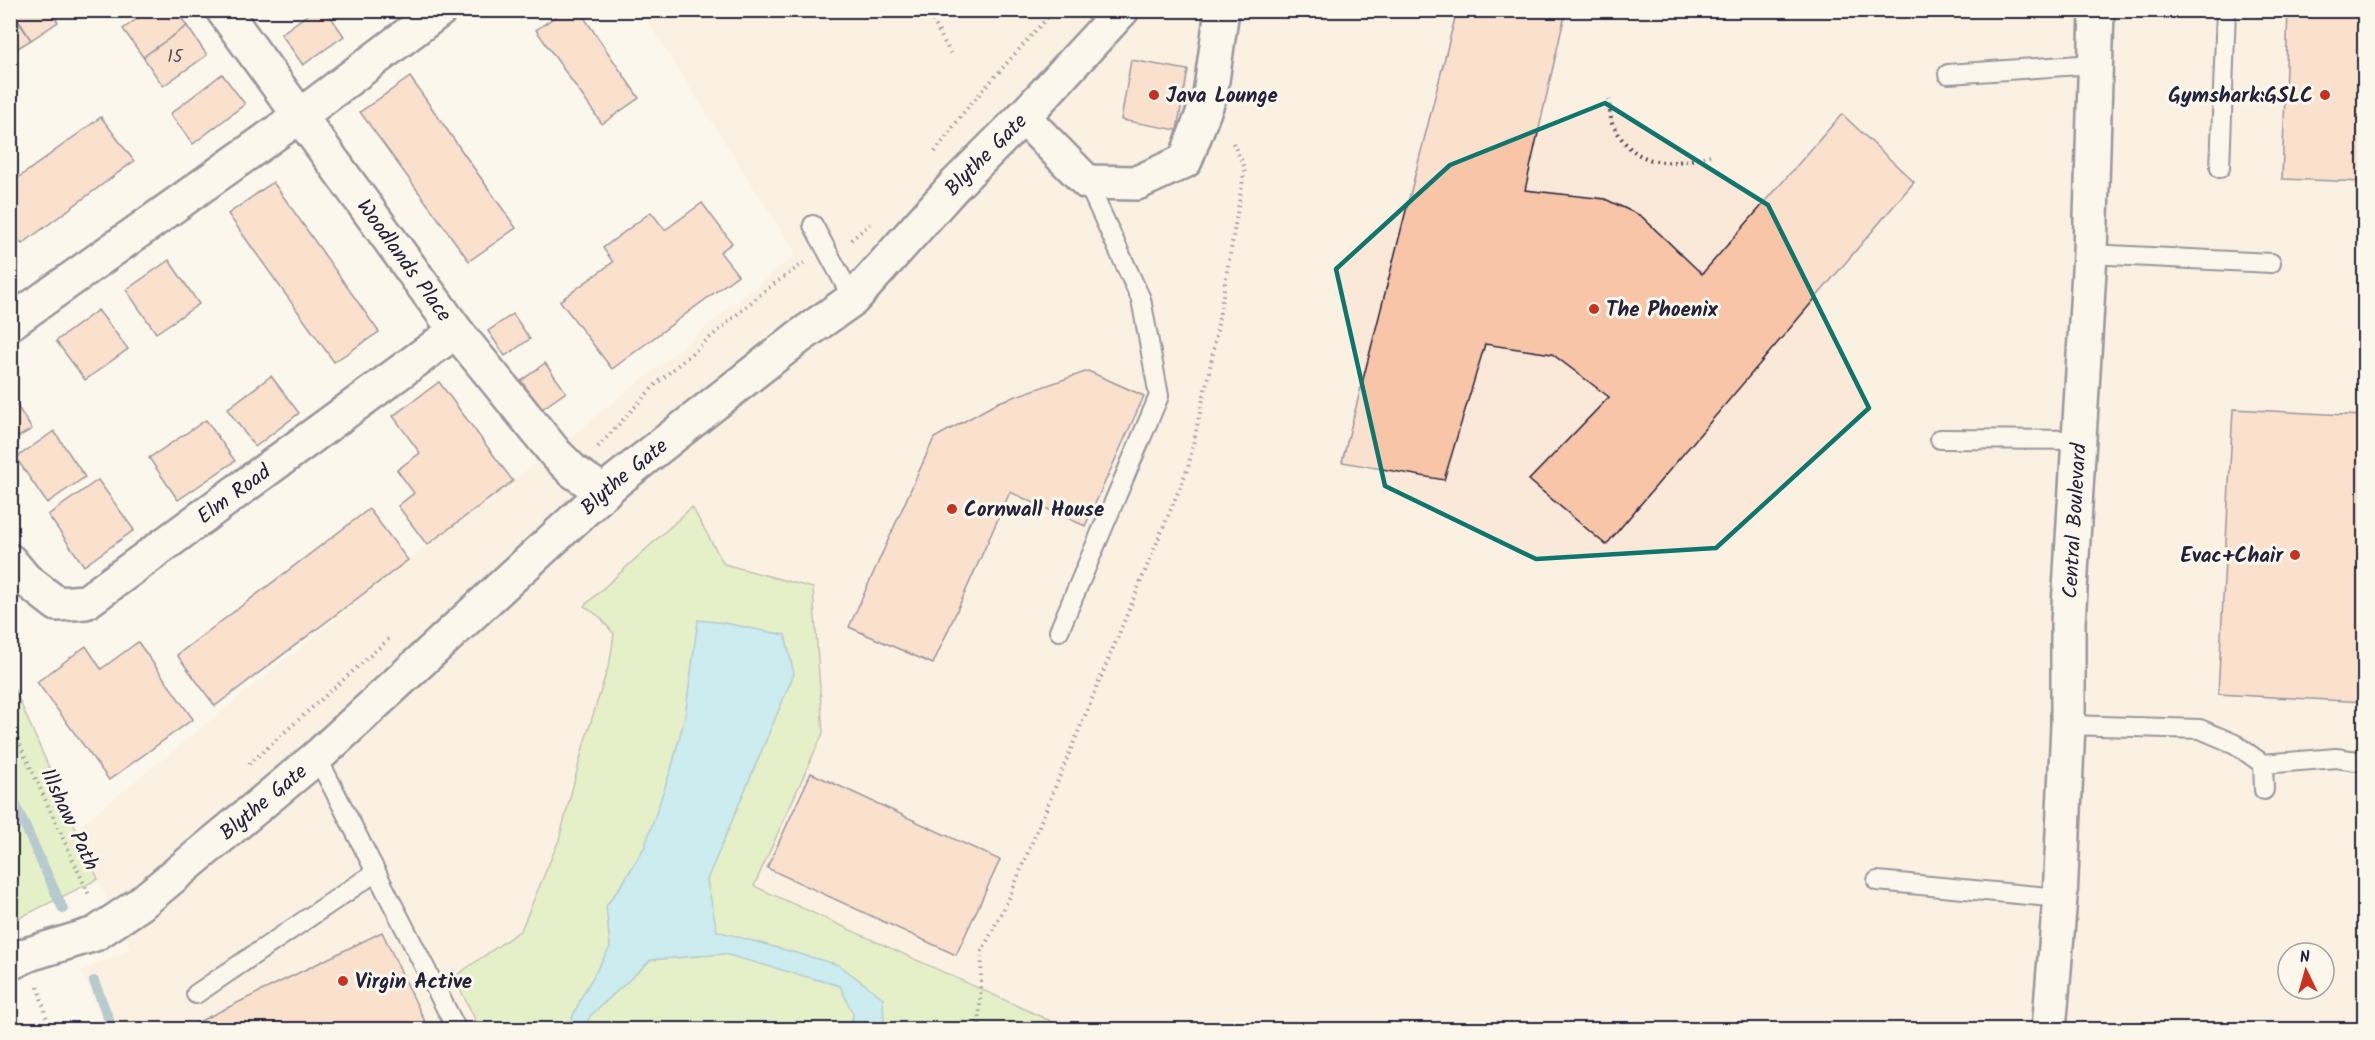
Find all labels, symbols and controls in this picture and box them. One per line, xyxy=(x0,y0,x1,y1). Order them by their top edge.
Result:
house number: 15 xyxy=(167,43,184,72)
place label: Java Lounge xyxy=(1166,80,1278,113)
place label: Gymshark:GSLC xyxy=(2168,80,2313,113)
marker: Java Lounge xyxy=(1147,88,1161,102)
marker: Gymshark:GSLC xyxy=(2318,88,2332,102)
street label: Blythe Gate xyxy=(937,106,1036,204)
street label: Woodlands Place xyxy=(347,192,460,330)
place label: The Phoenix xyxy=(1606,294,1719,327)
marker: The Phoenix xyxy=(1587,302,1601,316)
street label: Blythe Gate xyxy=(573,431,676,524)
street label: Central Boulevard xyxy=(2054,442,2097,600)
street label: Elm Road xyxy=(191,456,279,533)
place label: Cornwall House xyxy=(964,494,1104,527)
marker: Cornwall House xyxy=(945,502,959,516)
place label: Evac+Chair xyxy=(2180,540,2284,573)
marker: Evac+Chair xyxy=(2288,548,2302,562)
street label: Blythe Gate xyxy=(213,756,316,850)
street label: Illshaw Path xyxy=(30,763,107,876)
north arrow xyxy=(2276,941,2336,1001)
text: N xyxy=(2299,945,2311,970)
place label: Virgin Active xyxy=(355,966,472,999)
marker: Virgin Active xyxy=(336,974,350,988)

